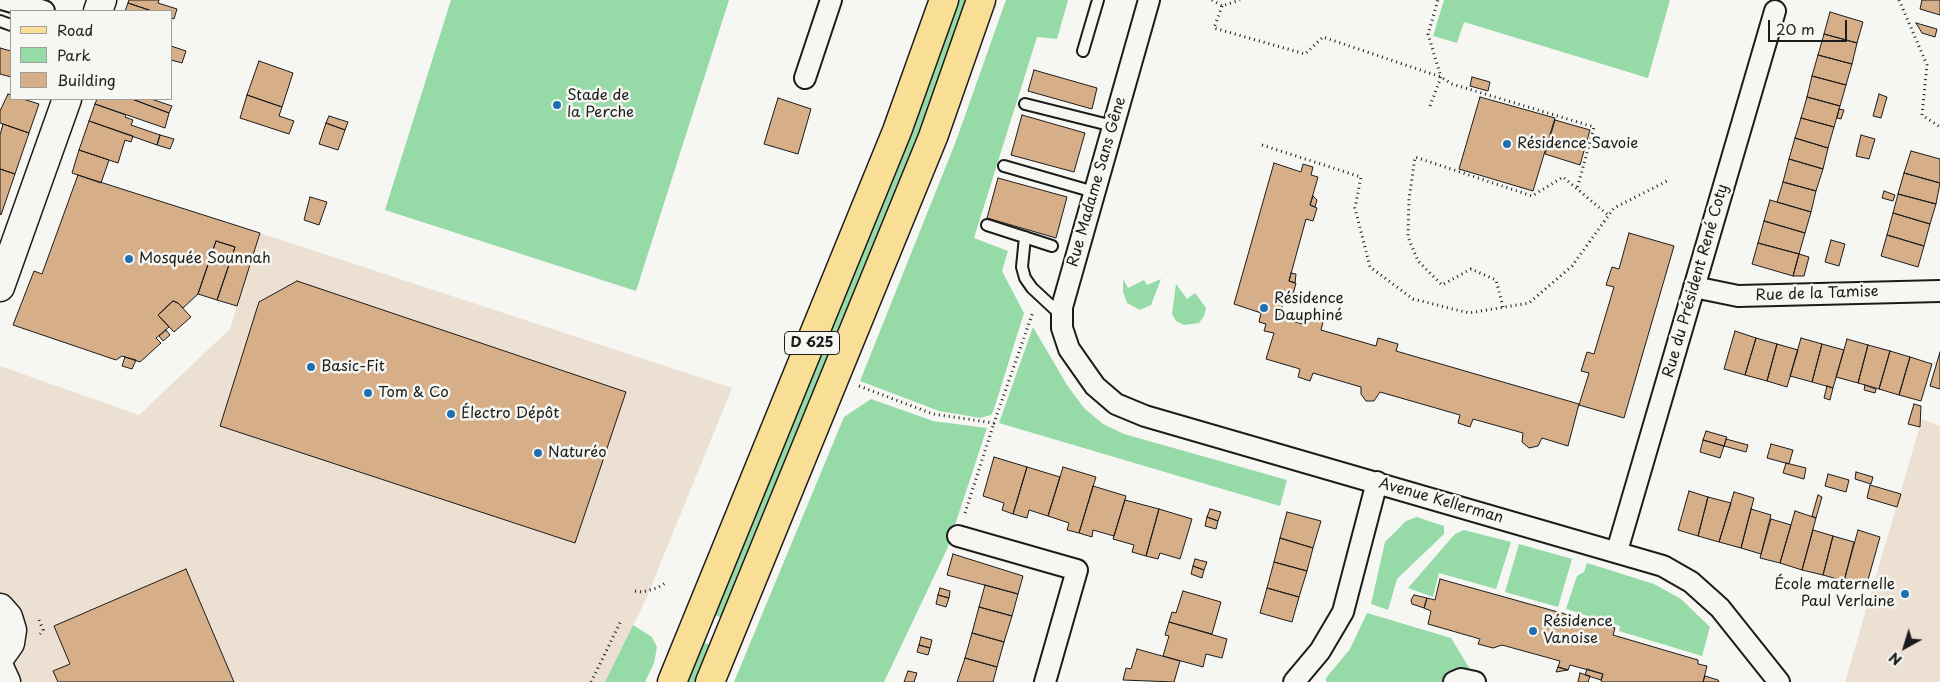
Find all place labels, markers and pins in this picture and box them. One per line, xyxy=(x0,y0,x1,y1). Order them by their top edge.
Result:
place label: Stade de la Perche xyxy=(567,87,634,122)
marker: Stade de la Perche xyxy=(551,99,563,111)
place label: Résidence Savoie xyxy=(1517,135,1638,153)
marker: Résidence Savoie xyxy=(1501,138,1513,150)
place label: Mosquée Sounnah xyxy=(139,250,271,268)
marker: Mosquée Sounnah xyxy=(123,253,135,265)
place label: Résidence Dauphiné xyxy=(1274,290,1344,325)
marker: Résidence Dauphiné xyxy=(1258,302,1270,314)
place label: Basic-Fit xyxy=(321,358,385,376)
marker: Basic-Fit xyxy=(305,361,317,373)
place label: Tom & Co xyxy=(378,384,449,402)
marker: Tom & Co xyxy=(362,387,374,399)
place label: Électro Dépôt xyxy=(461,405,559,423)
marker: Électro Dépôt xyxy=(445,408,457,420)
place label: Naturéo xyxy=(548,444,606,462)
marker: Naturéo xyxy=(532,447,544,459)
place label: École maternelle Paul Verlaine xyxy=(1774,576,1895,611)
marker: École maternelle Paul Verlaine xyxy=(1899,588,1911,600)
place label: Résidence Vanoise xyxy=(1543,613,1613,648)
marker: Résidence Vanoise xyxy=(1527,625,1539,637)

